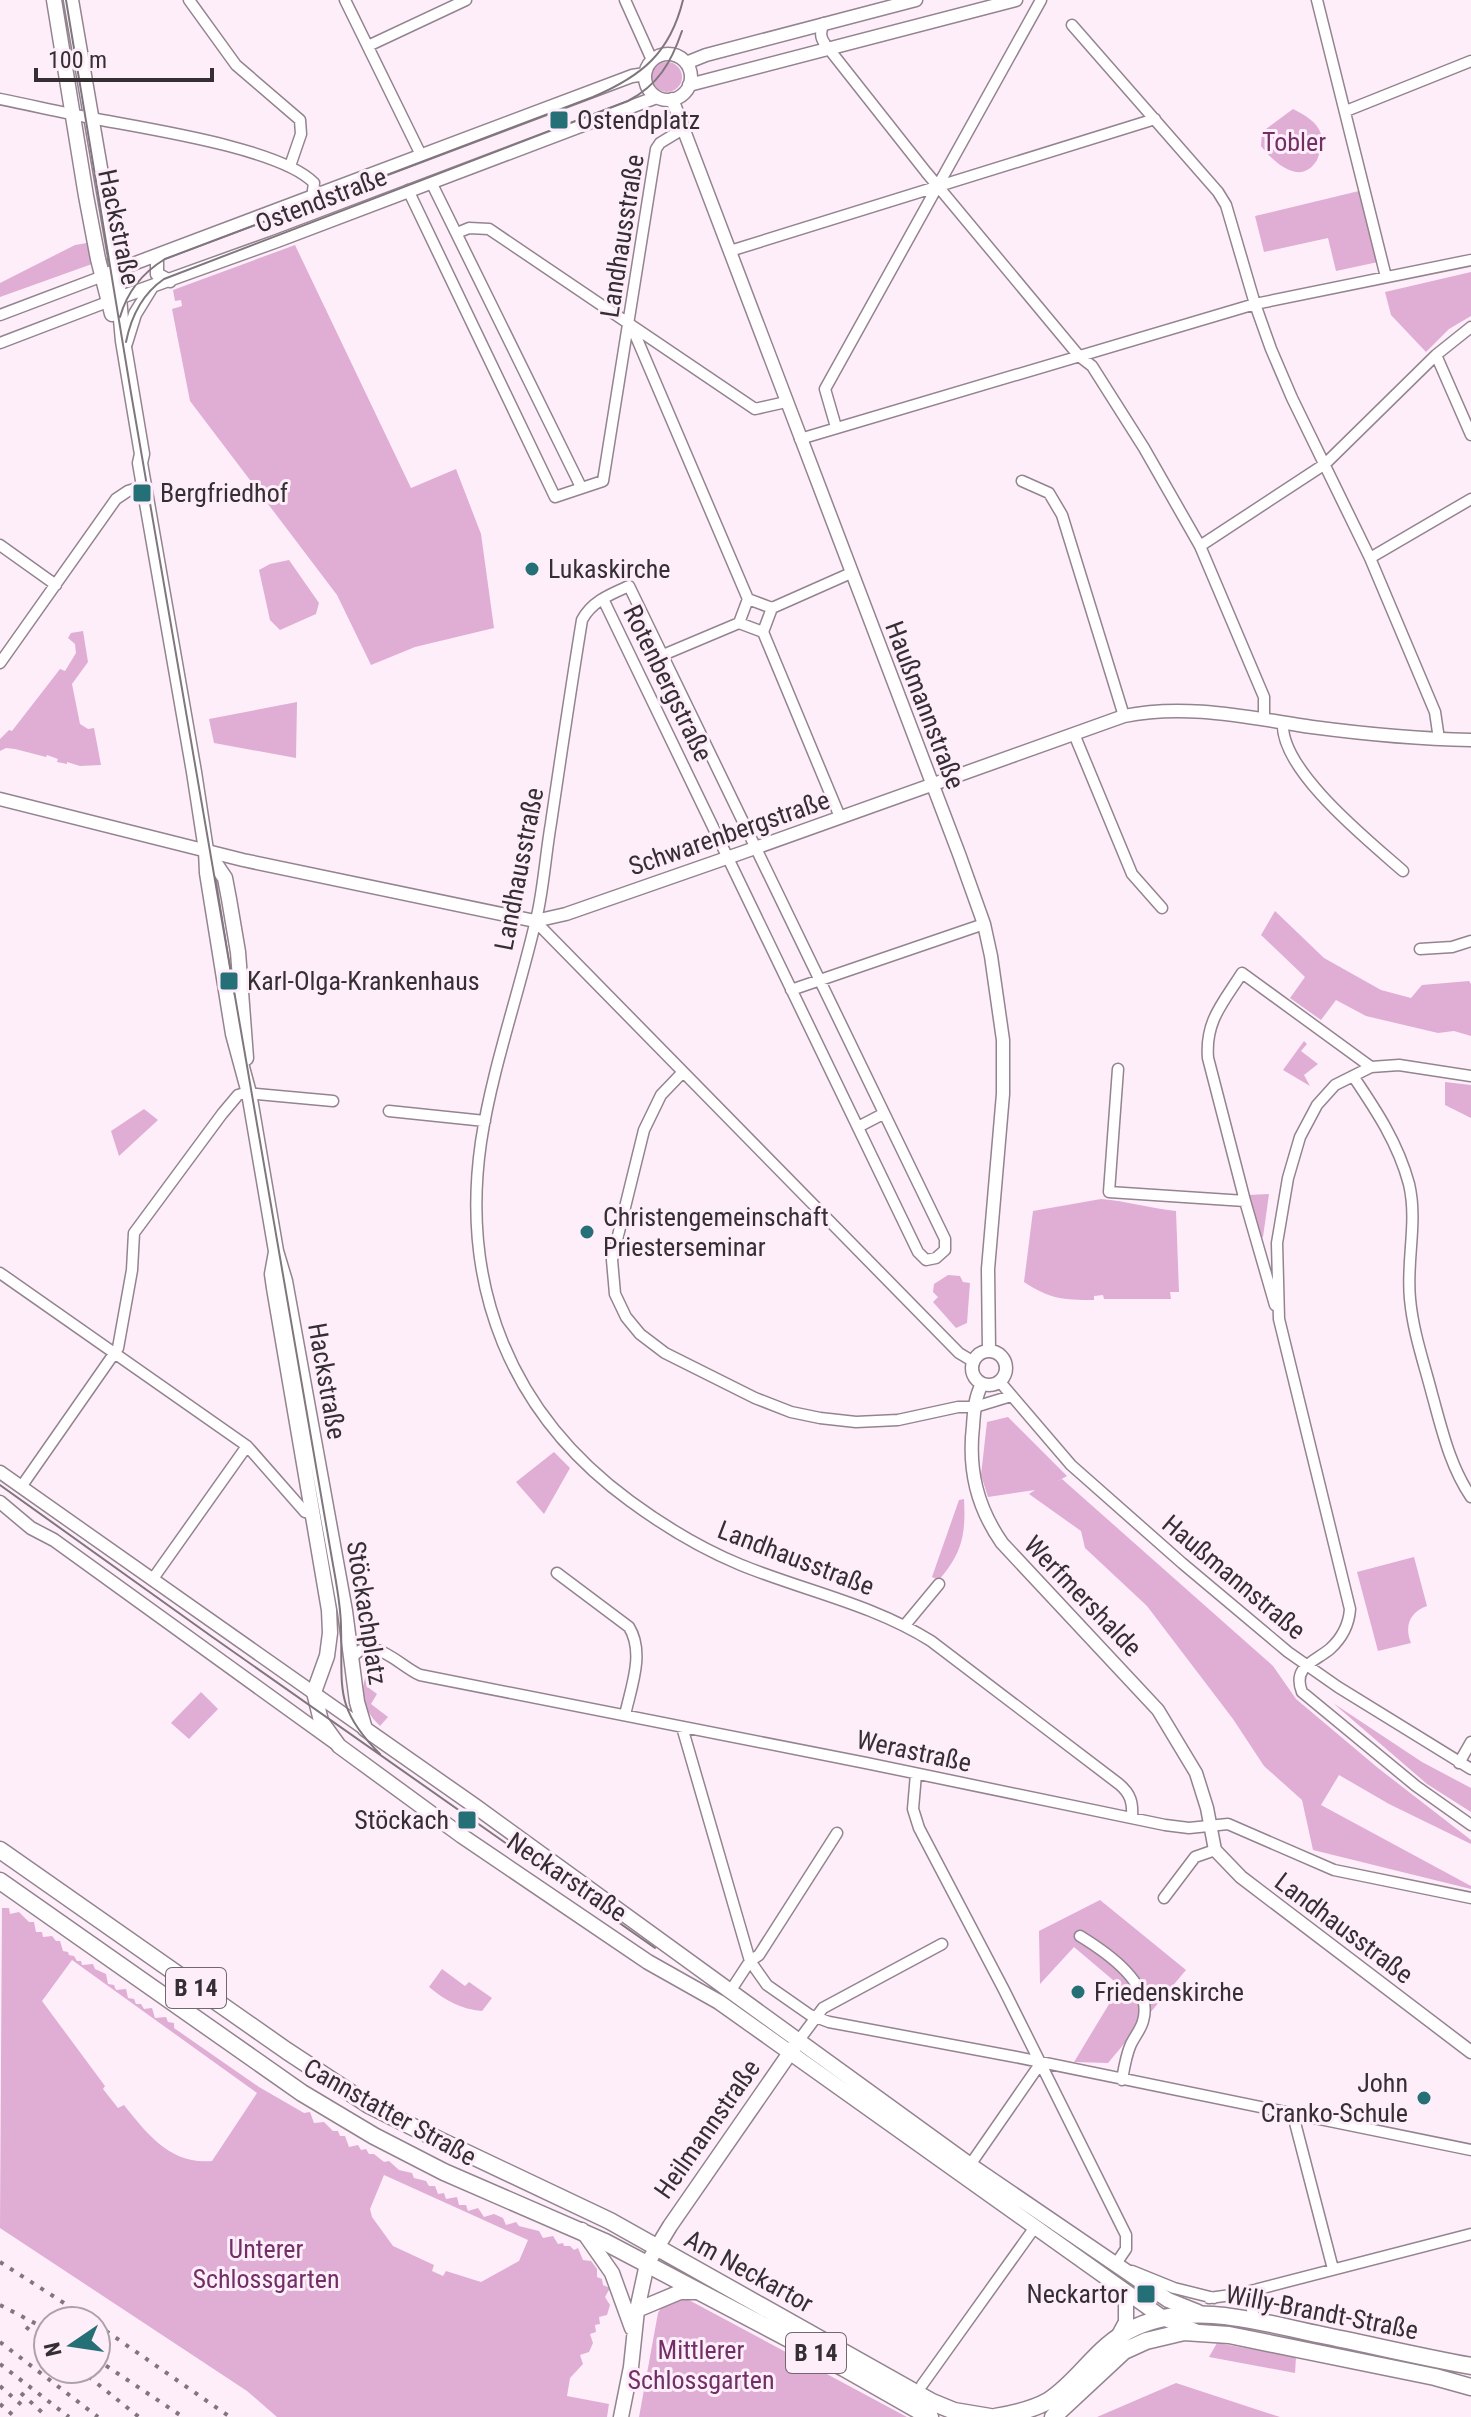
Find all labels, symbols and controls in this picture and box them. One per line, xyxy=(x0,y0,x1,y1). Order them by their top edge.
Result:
scale bar xyxy=(36,32,212,82)
text: 100 m xyxy=(48,46,107,74)
place label: Ostendplatz xyxy=(577,105,700,135)
marker: Ostendplatz xyxy=(548,109,570,131)
park label: Tobler xyxy=(1262,127,1326,157)
street label: Landhausstraße xyxy=(594,152,650,320)
street label: Ostendstraße xyxy=(251,161,391,239)
street label: Hackstraße xyxy=(92,166,146,288)
place label: Bergfriedhof xyxy=(160,478,288,508)
marker: Bergfriedhof xyxy=(131,482,153,504)
place label: Lukaskirche xyxy=(548,554,671,584)
marker: Lukaskirche xyxy=(523,560,541,578)
street label: Rotenbergstraße xyxy=(617,600,719,766)
street label: Haußmannstraße xyxy=(879,617,971,793)
street label: Landhausstraße xyxy=(489,785,549,953)
street label: Schwarenbergstraße xyxy=(625,785,833,881)
place label: Karl-Olga-Krankenhaus xyxy=(247,966,480,996)
marker: Karl-Olga-Krankenhaus xyxy=(218,970,240,992)
place label: Christengemeinschaft Priesterseminar xyxy=(603,1202,829,1262)
marker: Christengemeinschaft Priesterseminar xyxy=(578,1223,596,1241)
street label: Hackstraße xyxy=(302,1321,352,1441)
street label: Haußmannstraße xyxy=(1157,1509,1311,1645)
street label: Landhausstraße xyxy=(714,1514,878,1602)
street label: Werfmershalde xyxy=(1018,1530,1148,1662)
street label: Stöckachplatz xyxy=(341,1539,393,1687)
street label: Werastraße xyxy=(854,1724,974,1778)
place label: Stöckach xyxy=(354,1805,449,1835)
marker: Stöckach xyxy=(456,1809,478,1831)
street label: Neckarstraße xyxy=(502,1826,632,1928)
street label: Landhausstraße xyxy=(1269,1866,1419,1990)
road number: B 14 xyxy=(166,1968,226,2008)
place label: Friedenskirche xyxy=(1094,1977,1244,2007)
marker: Friedenskirche xyxy=(1069,1983,1087,2001)
street label: Cannstatter Straße xyxy=(298,2052,482,2172)
street label: Heilmannstraße xyxy=(648,2054,766,2204)
place label: John Cranko-Schule xyxy=(1261,2068,1408,2128)
marker: John Cranko-Schule xyxy=(1415,2089,1433,2107)
street label: Am Neckartor xyxy=(680,2223,818,2319)
park label: Unterer Schlossgarten xyxy=(192,2234,340,2294)
place label: Neckartor xyxy=(1027,2279,1128,2309)
street label: Willy-Brandt-Straße xyxy=(1223,2279,1421,2345)
marker: Neckartor xyxy=(1135,2283,1157,2305)
north arrow xyxy=(32,2305,112,2385)
road number: B 14 xyxy=(786,2333,846,2373)
park label: Mittlerer Schlossgarten xyxy=(627,2335,775,2395)
text: N xyxy=(39,2340,67,2359)

